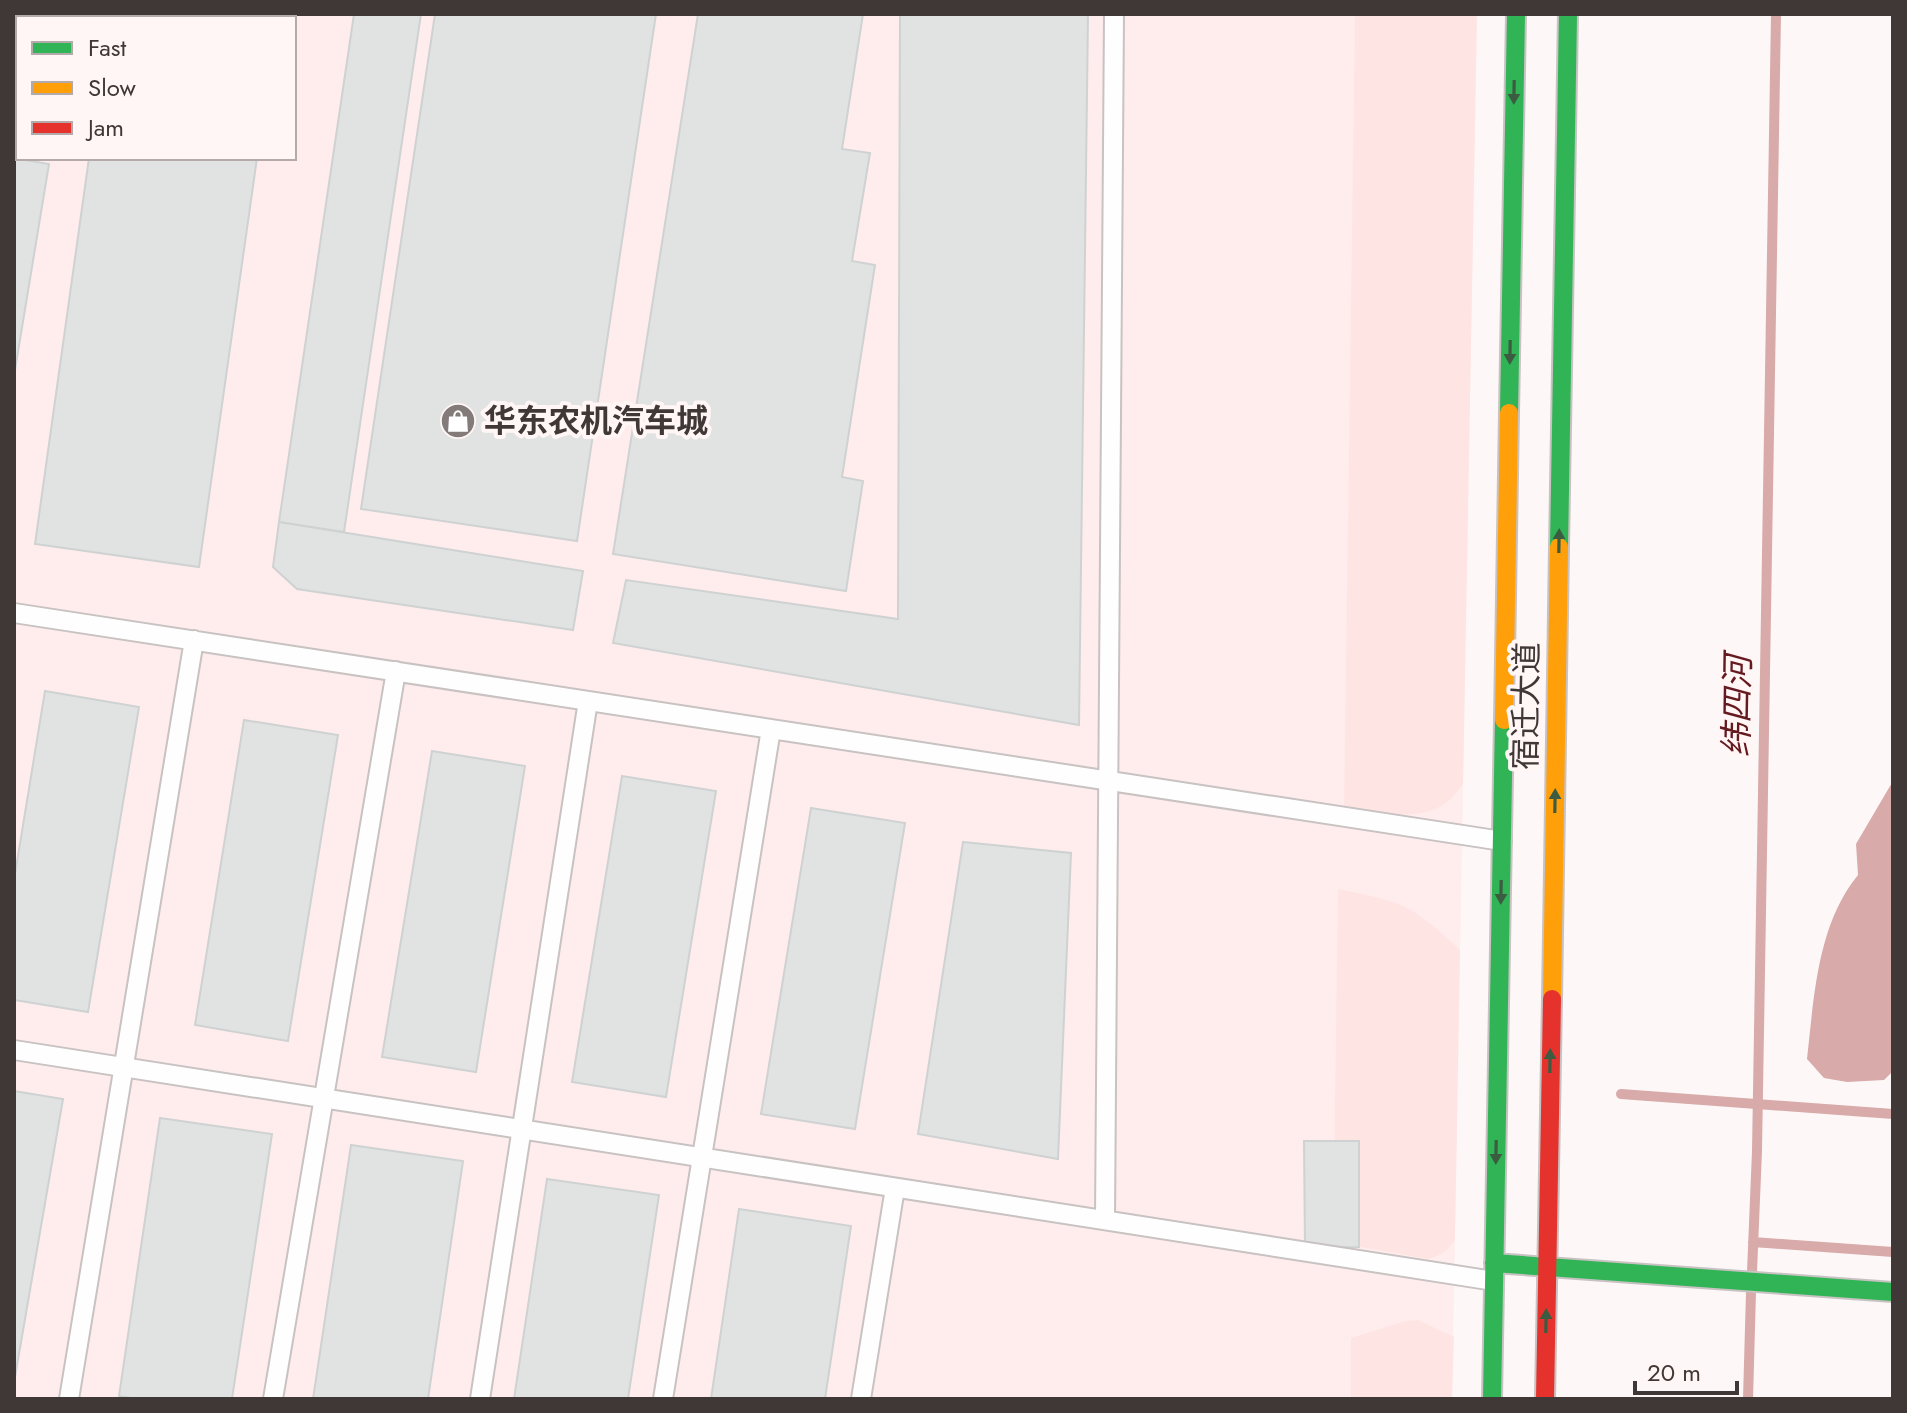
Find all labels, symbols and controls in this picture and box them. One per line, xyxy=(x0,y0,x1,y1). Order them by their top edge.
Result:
legend xyxy=(16,16,296,160)
text: Fast xyxy=(88,30,126,65)
text: Slow xyxy=(88,70,136,105)
one-way arrow xyxy=(1508,80,1521,105)
text: Jam xyxy=(85,110,124,145)
one-way arrow xyxy=(1504,340,1516,365)
place label: 华东农机汽车城 xyxy=(484,398,708,444)
shop icon: 华东农机汽车城 xyxy=(439,402,477,440)
one-way arrow xyxy=(1553,528,1566,553)
street label: 宿迁大道 xyxy=(1502,642,1550,770)
water label: 纬四河 xyxy=(1712,649,1763,757)
one-way arrow xyxy=(1549,788,1561,813)
one-way arrow xyxy=(1495,880,1507,905)
one-way arrow xyxy=(1544,1048,1557,1073)
one-way arrow xyxy=(1490,1140,1503,1165)
one-way arrow xyxy=(1540,1308,1552,1333)
scale bar xyxy=(1635,1345,1737,1395)
text: 20 m xyxy=(1647,1355,1701,1390)

